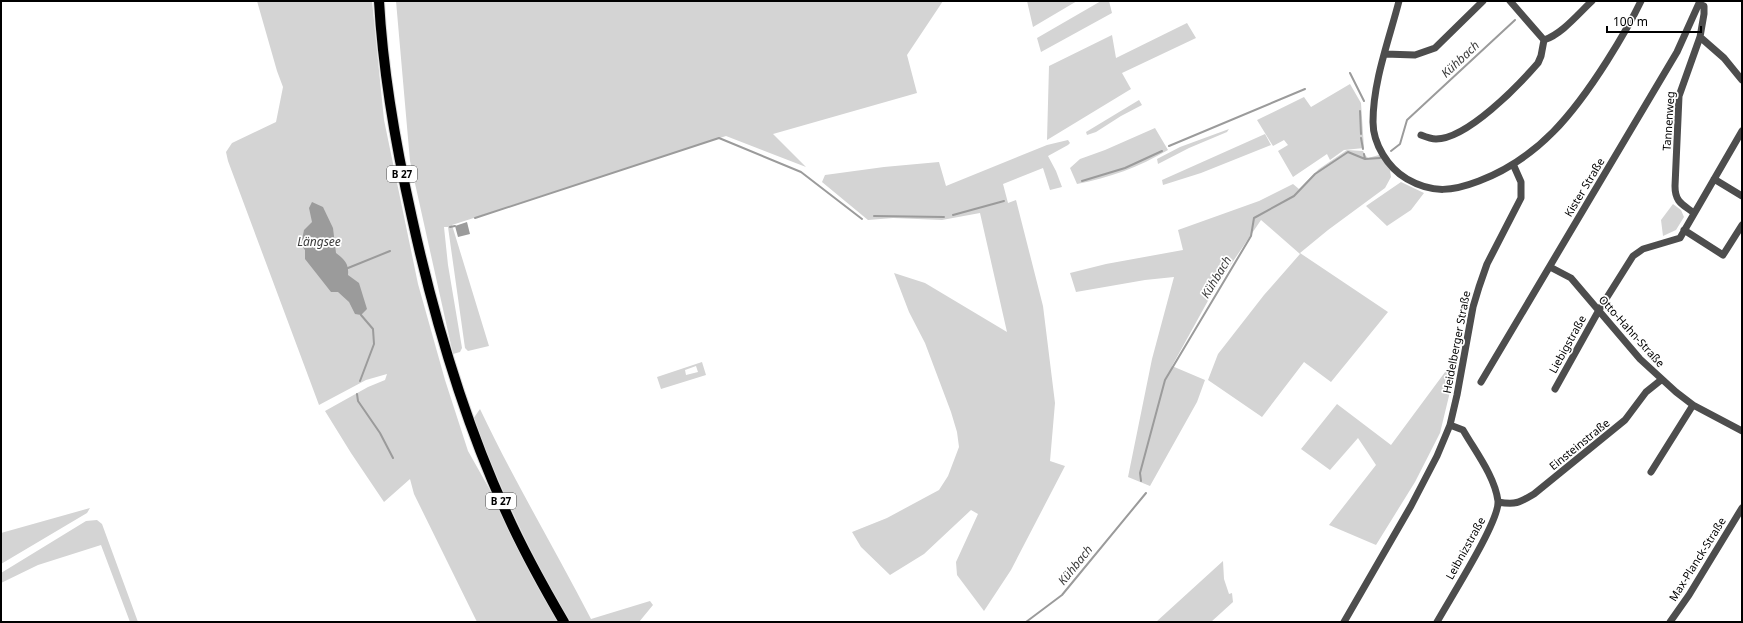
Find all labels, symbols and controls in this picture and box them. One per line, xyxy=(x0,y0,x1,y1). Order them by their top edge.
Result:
scale bar xyxy=(1607,8,1701,34)
text: 100 m xyxy=(1613,13,1648,30)
water label: Kühbach xyxy=(1437,37,1483,81)
street label: Tannenweg xyxy=(1658,91,1678,151)
street label: Kister Straße xyxy=(1561,155,1607,219)
road number: B 27 xyxy=(387,166,417,182)
water label: Längsee xyxy=(297,233,341,250)
water label: Kühbach xyxy=(1197,253,1235,301)
street label: Heidelberger Straße xyxy=(1439,289,1473,395)
street label: Otto-Hahn-Straße xyxy=(1596,292,1668,370)
street label: Liebigstraße xyxy=(1545,312,1589,376)
street label: Einsteinstraße xyxy=(1546,415,1612,473)
road number: B 27 xyxy=(486,493,516,509)
street label: Leibnizstraße xyxy=(1442,514,1488,582)
street label: Max-Planck-Straße xyxy=(1665,514,1729,604)
water label: Kühbach xyxy=(1054,541,1096,589)

